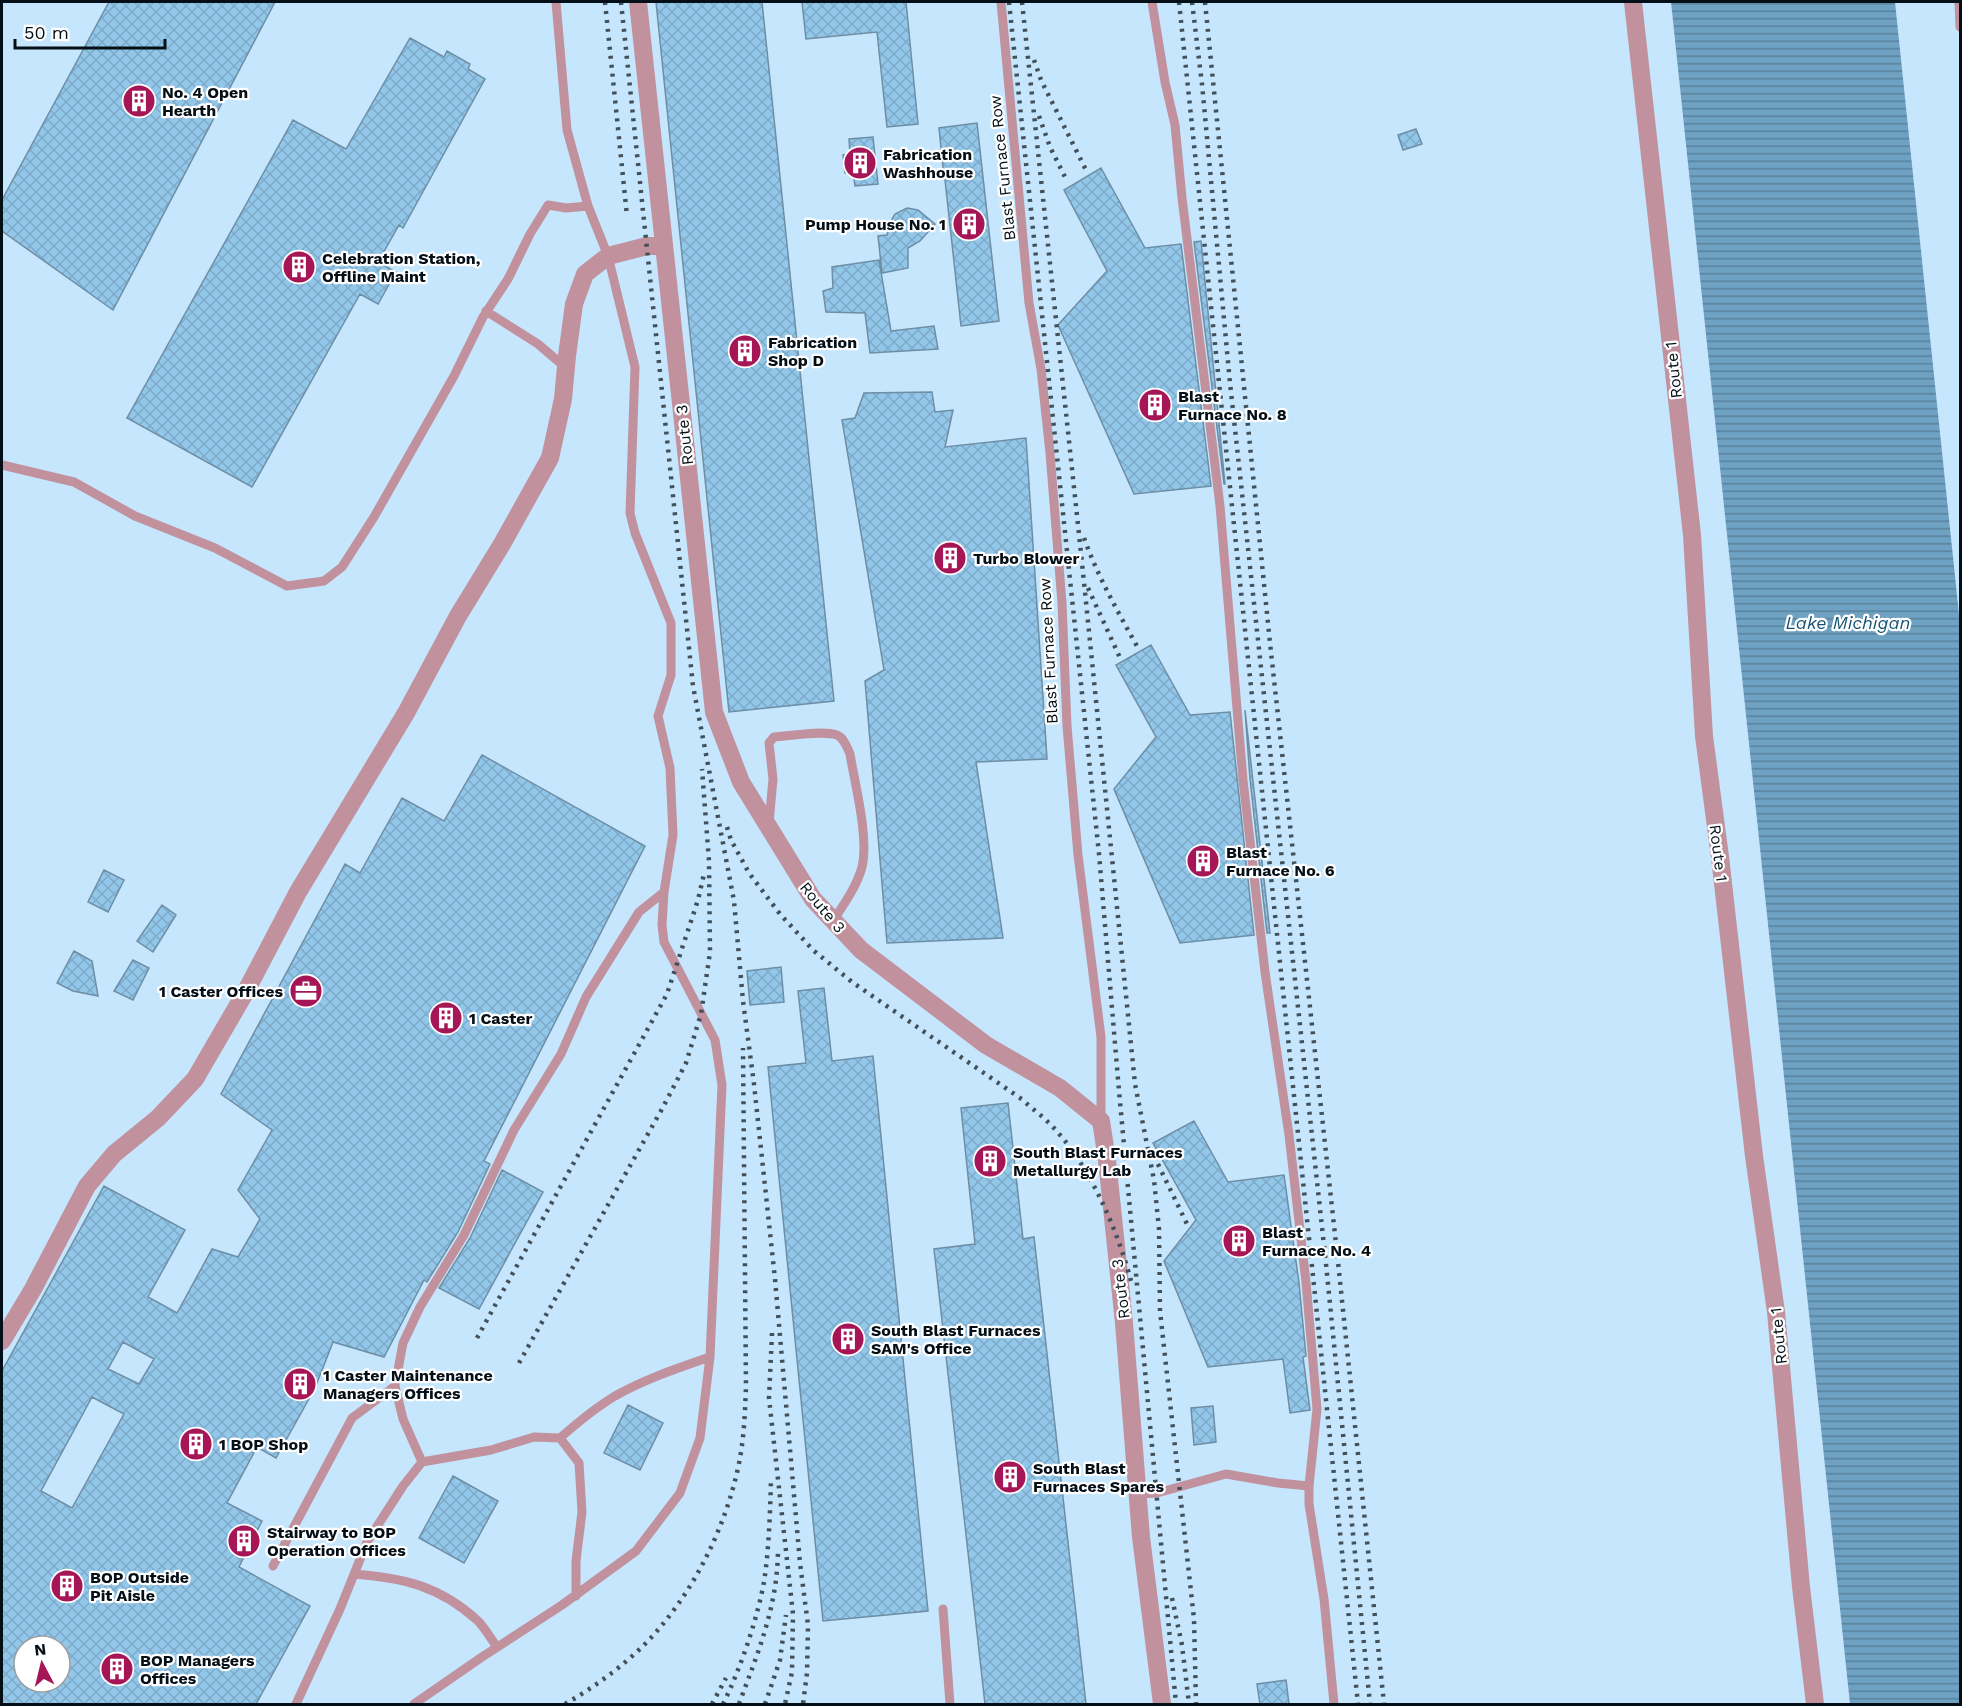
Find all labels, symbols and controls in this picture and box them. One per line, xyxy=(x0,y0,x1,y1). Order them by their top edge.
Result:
scale bar xyxy=(15,12,165,50)
text: 50 m xyxy=(24,22,69,43)
building icon: No. 4 Open Hearth xyxy=(121,83,157,119)
place label: No. 4 Open Hearth xyxy=(162,83,248,120)
street label: Blast Furnace Row xyxy=(985,94,1020,242)
building icon: Fabrication Washhouse xyxy=(842,145,878,181)
place label: Fabrication Washhouse xyxy=(883,145,973,182)
building icon: Pump House No. 1 xyxy=(951,206,987,242)
place label: Pump House No. 1 xyxy=(805,215,946,234)
building icon: Celebration Station, Offline Maint xyxy=(281,249,317,285)
place label: Celebration Station, Offline Maint xyxy=(322,249,480,286)
building icon: Fabrication Shop D xyxy=(727,333,763,369)
place label: Fabrication Shop D xyxy=(768,333,857,370)
street label: Route 1 xyxy=(1661,341,1686,399)
building icon: Blast Furnace No. 8 xyxy=(1137,387,1173,423)
place label: Blast Furnace No. 8 xyxy=(1178,387,1287,424)
street label: Route 3 xyxy=(672,404,697,466)
building icon: Turbo Blower xyxy=(932,540,968,576)
place label: Turbo Blower xyxy=(973,549,1079,568)
street label: Blast Furnace Row xyxy=(1035,577,1062,724)
water label: Lake Michigan xyxy=(1786,612,1910,633)
street label: Route 1 xyxy=(1706,824,1731,883)
building icon: Blast Furnace No. 6 xyxy=(1185,843,1221,879)
place label: Blast Furnace No. 6 xyxy=(1226,843,1335,880)
street label: Route 3 xyxy=(796,878,849,937)
office icon: 1 Caster Offices xyxy=(288,973,324,1009)
place label: 1 Caster Offices xyxy=(159,982,283,1001)
building icon: 1 Caster xyxy=(428,1000,464,1036)
place label: 1 Caster xyxy=(469,1009,532,1028)
building icon: South Blast Furnaces Metallurgy Lab xyxy=(972,1143,1008,1179)
place label: South Blast Furnaces Metallurgy Lab xyxy=(1013,1143,1183,1180)
building icon: Blast Furnace No. 4 xyxy=(1221,1223,1257,1259)
place label: Blast Furnace No. 4 xyxy=(1262,1223,1371,1260)
street label: Route 3 xyxy=(1107,1258,1134,1320)
street label: Route 1 xyxy=(1766,1307,1791,1365)
building icon: South Blast Furnaces SAM's Office xyxy=(830,1321,866,1357)
place label: South Blast Furnaces SAM's Office xyxy=(871,1321,1041,1358)
building icon: 1 Caster Maintenance Managers Offices xyxy=(282,1366,318,1402)
place label: 1 Caster Maintenance Managers Offices xyxy=(323,1366,493,1403)
building icon: 1 BOP Shop xyxy=(178,1426,214,1462)
place label: 1 BOP Shop xyxy=(219,1435,308,1454)
building icon: South Blast Furnaces Spares xyxy=(992,1459,1028,1495)
place label: South Blast Furnaces Spares xyxy=(1033,1459,1164,1496)
building icon: Stairway to BOP Operation Offices xyxy=(226,1523,262,1559)
place label: Stairway to BOP Operation Offices xyxy=(267,1523,406,1560)
building icon: BOP Outside Pit Aisle xyxy=(49,1568,85,1604)
place label: BOP Outside Pit Aisle xyxy=(90,1568,189,1605)
north arrow xyxy=(12,1634,72,1694)
text: N xyxy=(33,1639,47,1660)
building icon: BOP Managers Offices xyxy=(99,1651,135,1687)
place label: BOP Managers Offices xyxy=(140,1651,255,1688)

